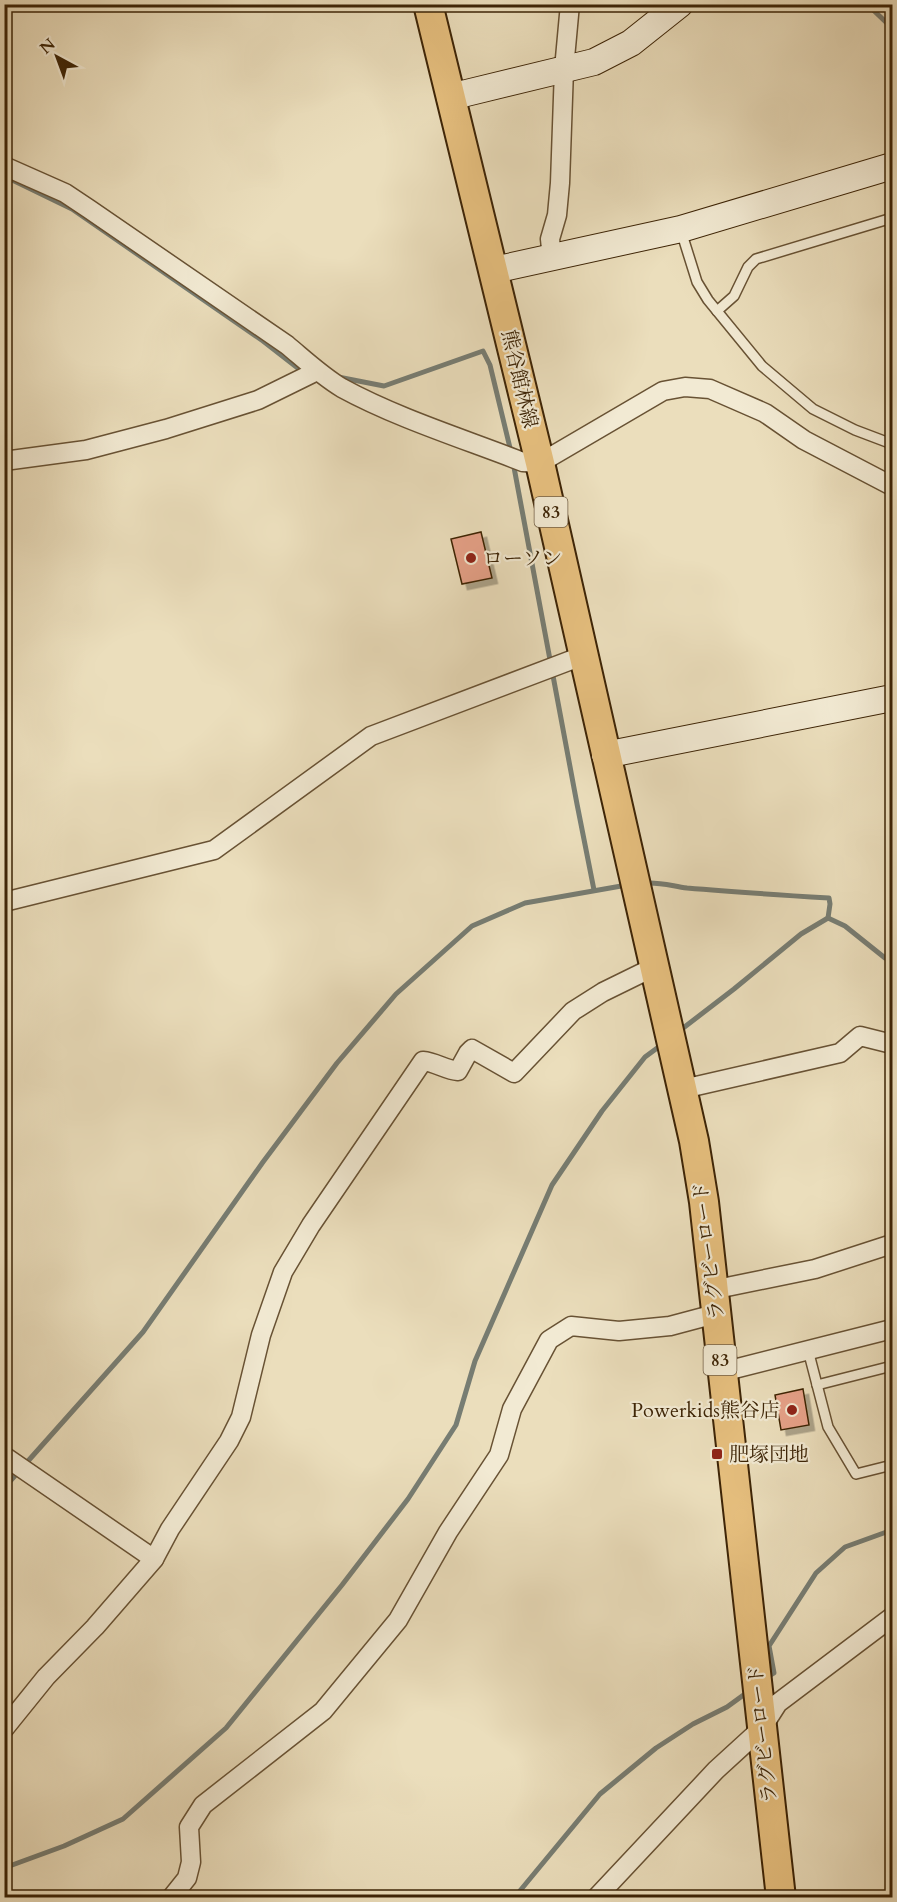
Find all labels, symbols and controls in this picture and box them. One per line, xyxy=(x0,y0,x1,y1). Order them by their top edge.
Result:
north arrow xyxy=(27,27,87,87)
text: N xyxy=(35,34,60,59)
street label: 熊谷館林線 xyxy=(495,327,544,431)
road number: 83 xyxy=(534,497,568,527)
place label: ローソン xyxy=(483,545,562,572)
marker: ローソン xyxy=(464,551,478,565)
street label: ラグビーロード xyxy=(687,1180,730,1322)
road number: 83 xyxy=(704,1345,736,1375)
place label: Powerkids熊谷店 xyxy=(631,1397,780,1424)
marker: Powerkids熊谷店 xyxy=(785,1403,799,1417)
place label: 肥塚団地 xyxy=(729,1441,809,1468)
marker: 肥塚団地 xyxy=(710,1447,724,1461)
street label: ラグビーロード xyxy=(742,1663,783,1805)

